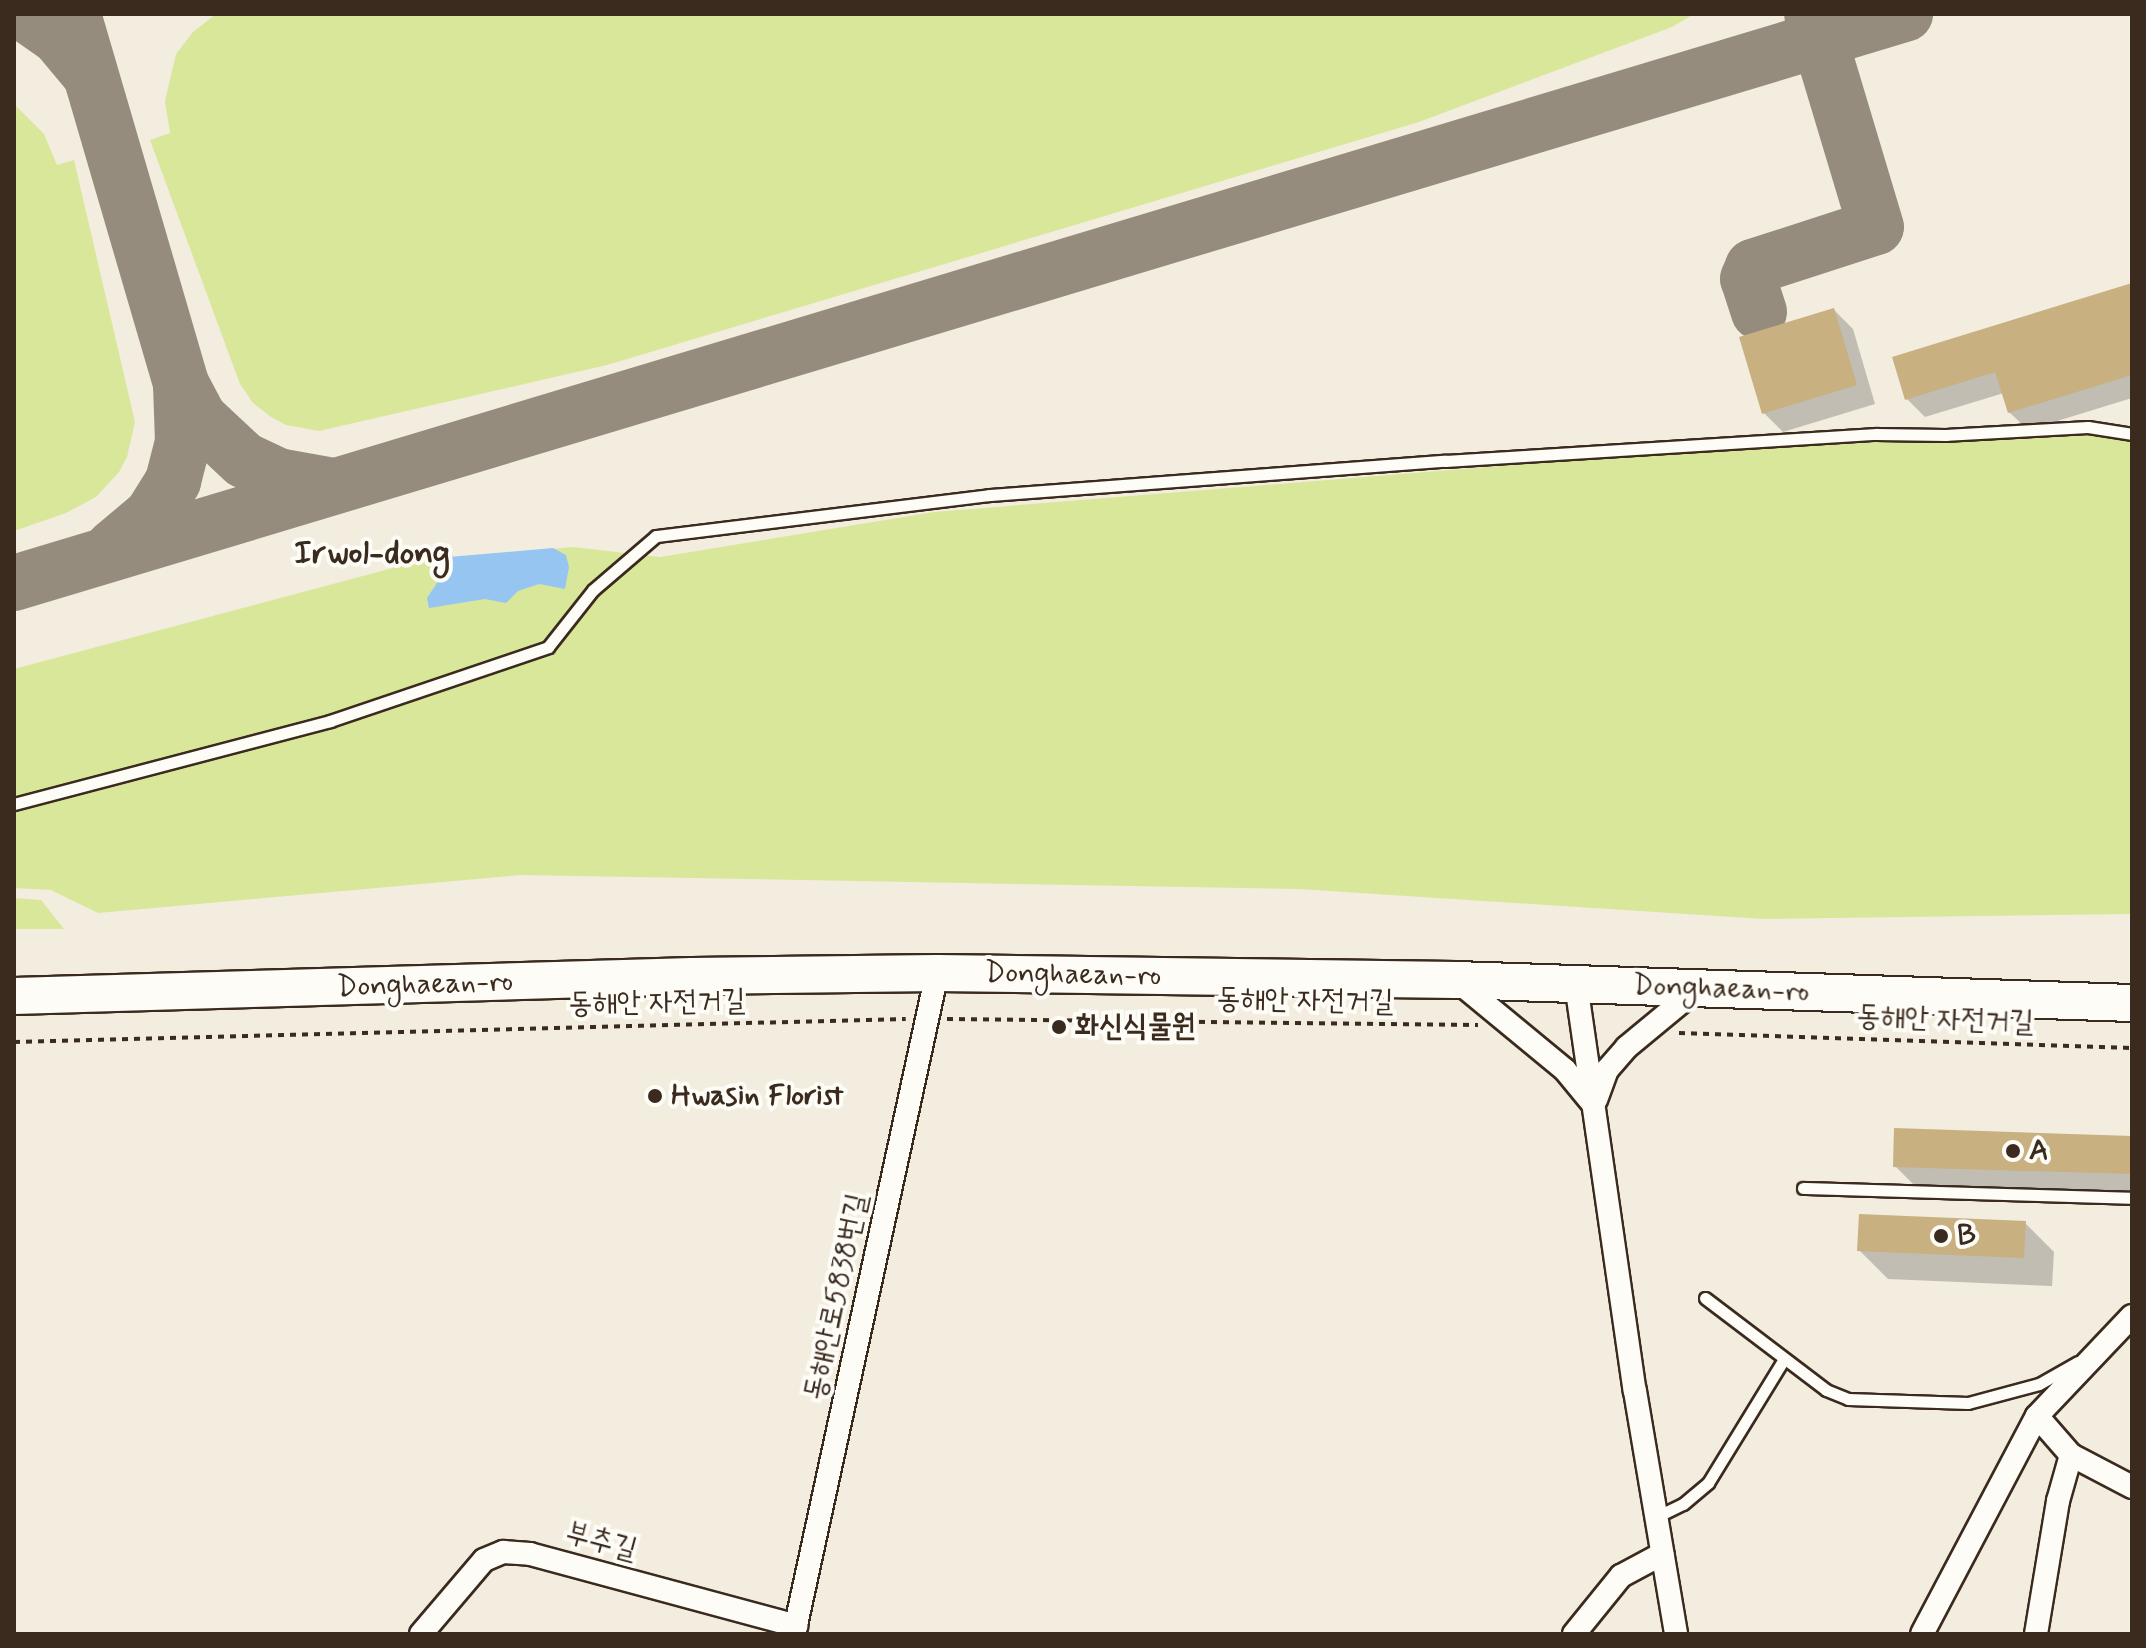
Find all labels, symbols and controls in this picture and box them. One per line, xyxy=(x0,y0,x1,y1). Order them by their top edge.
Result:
district label: Irwol-dong xyxy=(294,534,450,574)
street label: Donghaean-ro xyxy=(984,955,1162,995)
street label: Donghaean-ro xyxy=(336,964,514,1006)
street label: Donghaean-ro xyxy=(1632,968,1810,1010)
street label: 동해안 자전거길 xyxy=(1216,981,1394,1021)
street label: 동해안 자전거길 xyxy=(568,983,746,1023)
street label: 동해안 자전거길 xyxy=(1856,999,2034,1041)
place label: 화신식물원 xyxy=(1075,1009,1196,1045)
marker: 화신식물원 xyxy=(1050,1018,1068,1036)
place label: Hwasin Florist xyxy=(671,1078,845,1114)
marker: Hwasin Florist xyxy=(646,1087,664,1105)
place label: A xyxy=(2029,1133,2049,1169)
marker: A xyxy=(2004,1142,2022,1160)
street label: 동해안로5838번길 xyxy=(798,1190,876,1404)
place label: B xyxy=(1957,1218,1976,1254)
marker: B xyxy=(1932,1227,1950,1245)
street label: 부추길 xyxy=(561,1515,641,1569)

